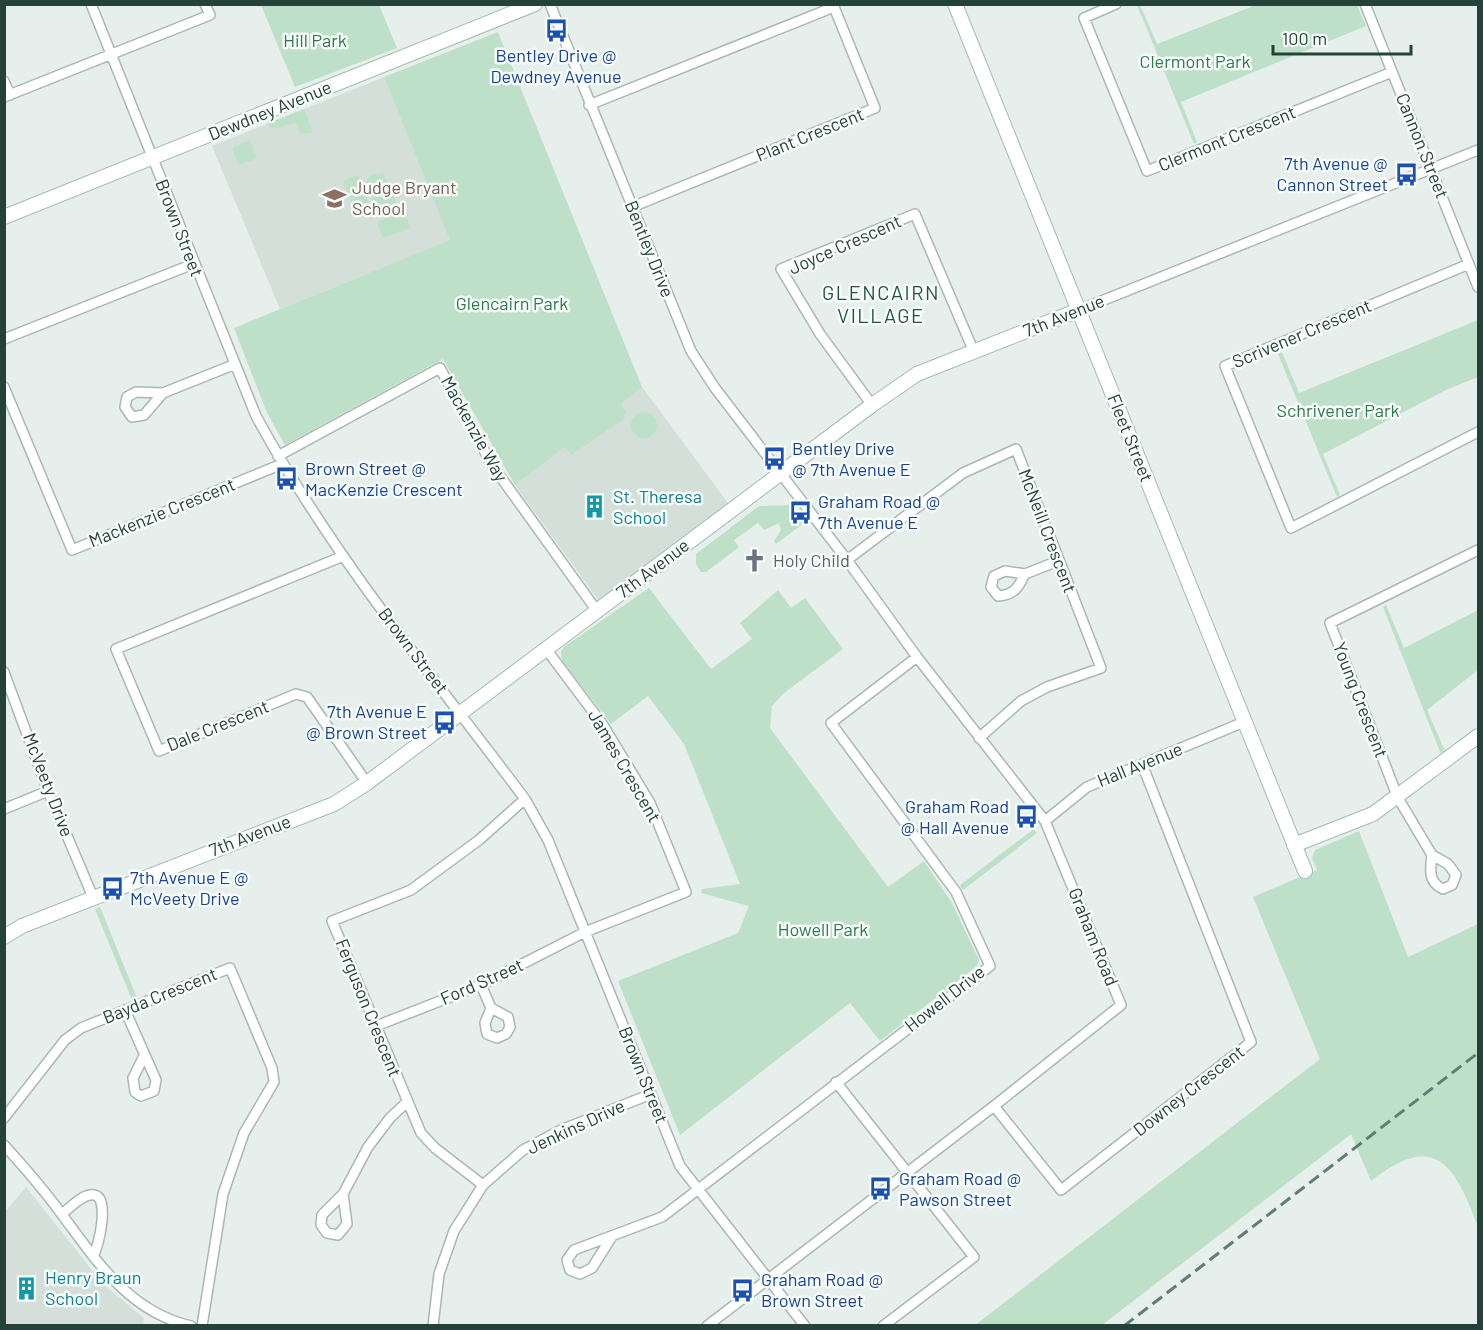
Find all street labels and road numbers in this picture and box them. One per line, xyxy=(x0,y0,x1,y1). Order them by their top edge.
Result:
street label: Dewdney Avenue xyxy=(205,75,334,145)
street label: Cannon Street xyxy=(1392,90,1454,201)
street label: Clermont Crescent xyxy=(1155,100,1299,176)
street label: Plant Crescent xyxy=(752,102,867,166)
street label: Brown Street xyxy=(151,176,209,279)
street label: Bentley Drive xyxy=(621,197,679,300)
street label: Joyce Crescent xyxy=(785,209,904,279)
street label: 7th Avenue xyxy=(1020,289,1107,341)
street label: Scrivener Crescent xyxy=(1229,294,1374,372)
street label: Mackenzie Way xyxy=(437,372,513,485)
street label: Fleet Street xyxy=(1103,391,1158,485)
street label: McNeill Crescent xyxy=(1014,466,1082,596)
street label: Mackenzie Crescent xyxy=(85,473,238,551)
street label: 7th Avenue xyxy=(612,534,693,603)
street label: Brown Street xyxy=(374,603,453,698)
street label: Young Crescent xyxy=(1329,639,1393,761)
street label: Dale Crescent xyxy=(163,695,272,756)
street label: James Crescent xyxy=(584,705,666,826)
street label: McVeety Drive xyxy=(19,730,79,840)
street label: Hall Avenue xyxy=(1094,737,1185,791)
street label: 7th Avenue xyxy=(206,809,294,861)
street label: Graham Road xyxy=(1064,884,1124,989)
street label: Ferguson Crescent xyxy=(331,935,407,1080)
street label: Ford Street xyxy=(437,953,526,1009)
street label: Howell Drive xyxy=(900,960,989,1036)
street label: Bayda Crescent xyxy=(99,962,220,1028)
street label: Brown Street xyxy=(615,1023,673,1126)
street label: Downey Crescent xyxy=(1128,1040,1248,1140)
street label: Jenkins Drive xyxy=(523,1094,628,1158)

